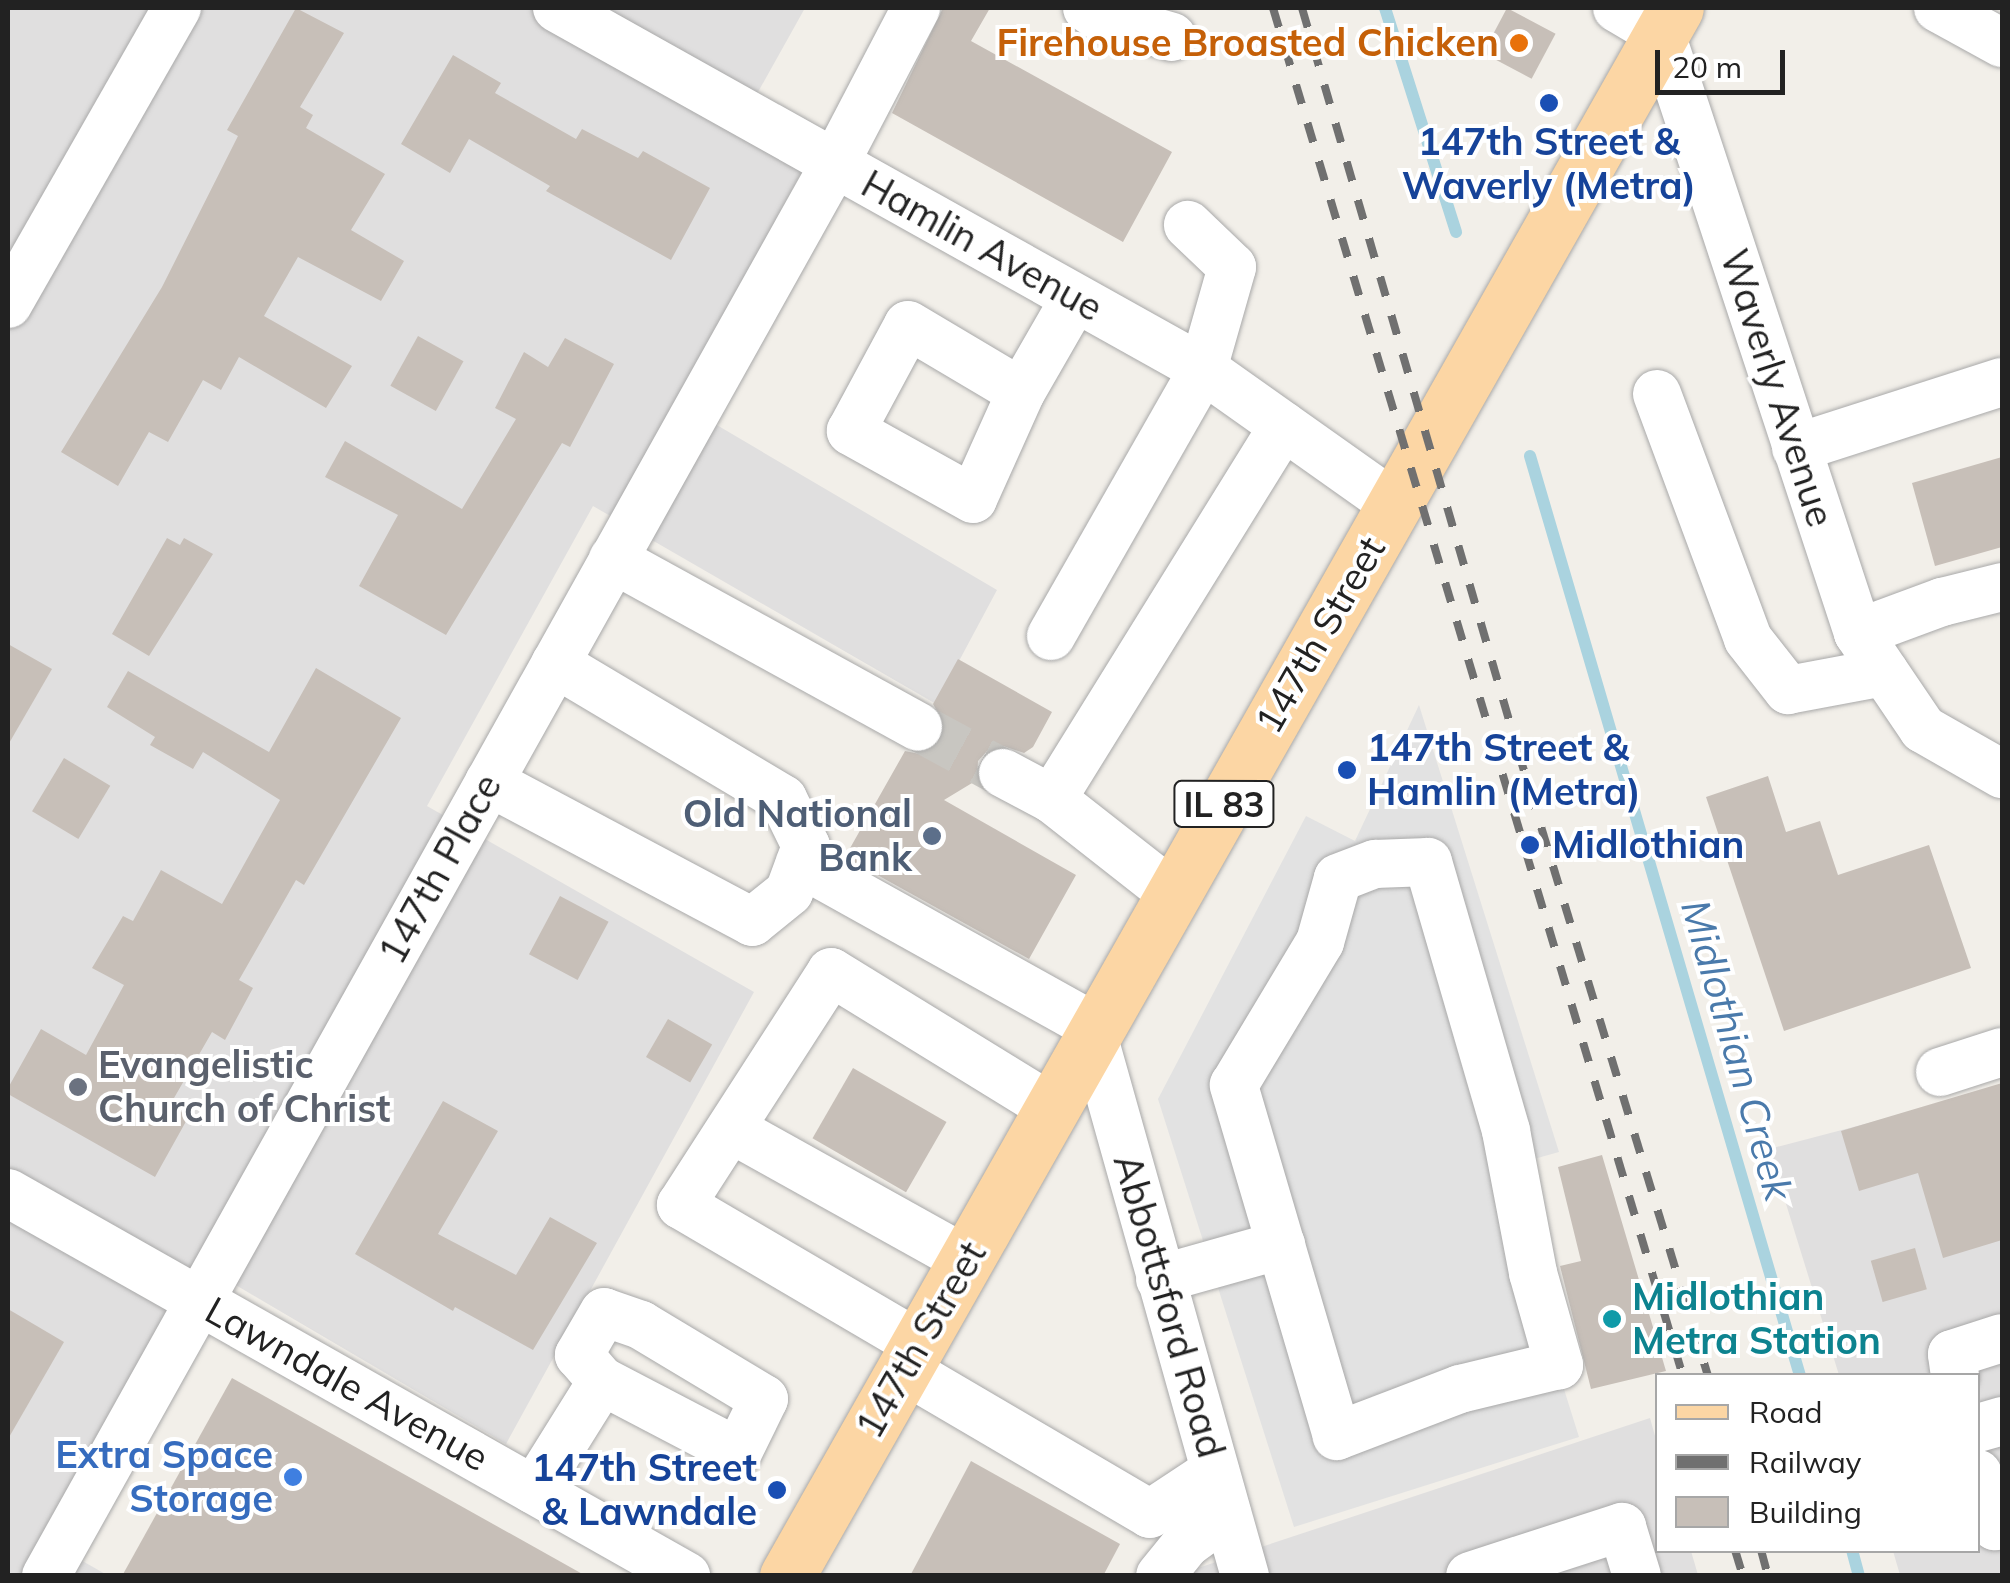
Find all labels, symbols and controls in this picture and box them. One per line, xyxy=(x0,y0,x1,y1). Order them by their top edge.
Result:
place label: Firehouse Broasted Chicken xyxy=(996,20,1499,66)
scale bar xyxy=(1660,30,1790,92)
marker: Firehouse Broasted Chicken xyxy=(1508,32,1530,54)
text: 20 m xyxy=(1672,48,1742,86)
marker: 147th Street & Waverly (Metra) xyxy=(1538,92,1560,114)
place label: 147th Street & Waverly (Metra) xyxy=(1402,119,1696,208)
street label: Hamlin Avenue xyxy=(854,161,1110,331)
street label: Waverly Avenue xyxy=(1711,244,1843,532)
street label: 147th Street xyxy=(1246,529,1394,741)
place label: 147th Street & Hamlin (Metra) xyxy=(1367,725,1641,814)
marker: 147th Street & Hamlin (Metra) xyxy=(1336,759,1358,781)
street label: 147th Place xyxy=(369,766,511,972)
road number: IL 83 xyxy=(1172,774,1276,834)
place label: Old National Bank xyxy=(683,791,912,881)
place label: Midlothian xyxy=(1552,822,1744,868)
marker: Old National Bank xyxy=(921,825,943,847)
marker: Midlothian xyxy=(1517,832,1543,858)
water label: Midlothian Creek xyxy=(1672,894,1804,1206)
place label: Evangelistic Church of Christ xyxy=(98,1042,390,1132)
marker: Evangelistic Church of Christ xyxy=(67,1076,89,1098)
street label: Abbottsford Road xyxy=(1104,1149,1234,1463)
street label: 147th Street xyxy=(847,1234,995,1446)
place label: Midlothian Metra Station xyxy=(1632,1274,1881,1364)
street label: Lawndale Avenue xyxy=(198,1287,496,1481)
marker: Midlothian Metra Station xyxy=(1601,1308,1623,1330)
legend xyxy=(1655,1373,1980,1553)
text: Road xyxy=(1749,1393,1823,1431)
place label: Extra Space Storage xyxy=(55,1432,273,1522)
text: Railway xyxy=(1749,1443,1862,1481)
place label: 147th Street & Lawndale xyxy=(532,1445,757,1535)
marker: Extra Space Storage xyxy=(282,1466,304,1488)
marker: 147th Street & Lawndale xyxy=(766,1479,788,1501)
text: Building xyxy=(1749,1493,1862,1531)

